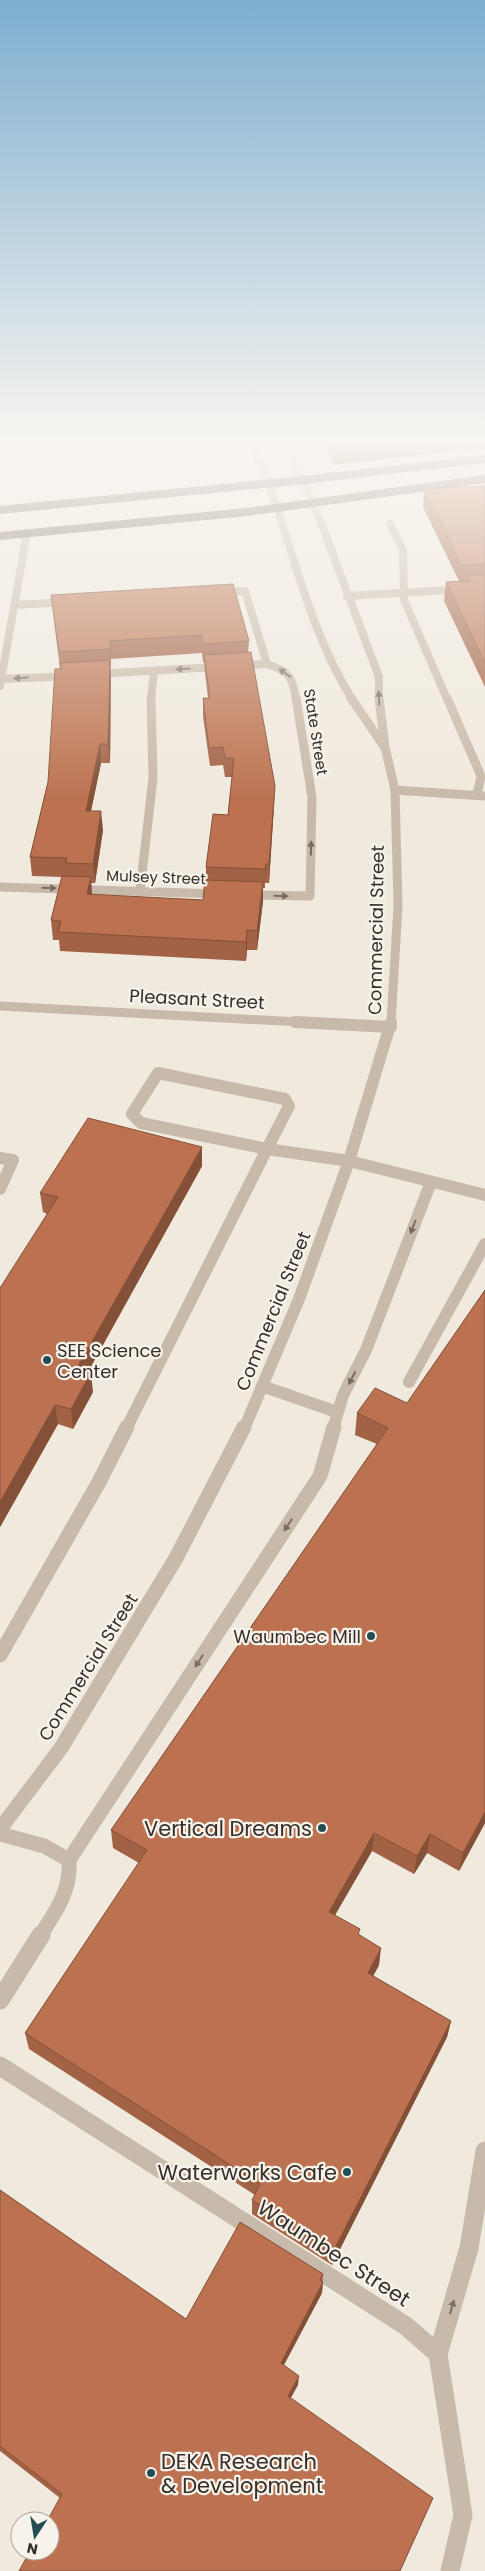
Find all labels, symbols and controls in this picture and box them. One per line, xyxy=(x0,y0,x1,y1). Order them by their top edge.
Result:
one-way arrow xyxy=(175,666,191,674)
one-way arrow xyxy=(278,668,292,678)
one-way arrow xyxy=(12,675,28,683)
street label: State Street xyxy=(299,687,333,777)
one-way arrow xyxy=(375,690,383,706)
one-way arrow xyxy=(308,839,316,855)
street label: Commercial Street xyxy=(362,845,390,1015)
street label: Mulsey Street xyxy=(106,865,206,889)
one-way arrow xyxy=(41,885,57,893)
one-way arrow xyxy=(273,892,289,900)
street label: Pleasant Street xyxy=(129,983,265,1015)
one-way arrow xyxy=(409,1220,417,1235)
street label: Commercial Street xyxy=(230,1228,316,1394)
place label: SEE Science Center xyxy=(57,1338,162,1384)
marker: SEE Science Center xyxy=(41,1354,53,1366)
one-way arrow xyxy=(348,1370,356,1385)
one-way arrow xyxy=(283,1518,293,1532)
street label: Commercial Street xyxy=(32,1588,144,1746)
place label: Waumbec Mill xyxy=(233,1624,361,1649)
marker: Waumbec Mill xyxy=(365,1630,377,1642)
one-way arrow xyxy=(194,1654,204,1668)
place label: Vertical Dreams xyxy=(144,1814,312,1843)
marker: Vertical Dreams xyxy=(316,1822,328,1834)
place label: Waterworks Cafe xyxy=(158,2158,337,2187)
marker: Waterworks Cafe xyxy=(341,2166,353,2178)
street label: Waumbec Street xyxy=(252,2193,416,2313)
one-way arrow xyxy=(448,2300,456,2315)
place label: DEKA Research & Development xyxy=(161,2447,323,2500)
marker: DEKA Research & Development xyxy=(145,2467,157,2479)
north arrow xyxy=(10,2511,60,2561)
text: N xyxy=(25,2538,40,2560)

